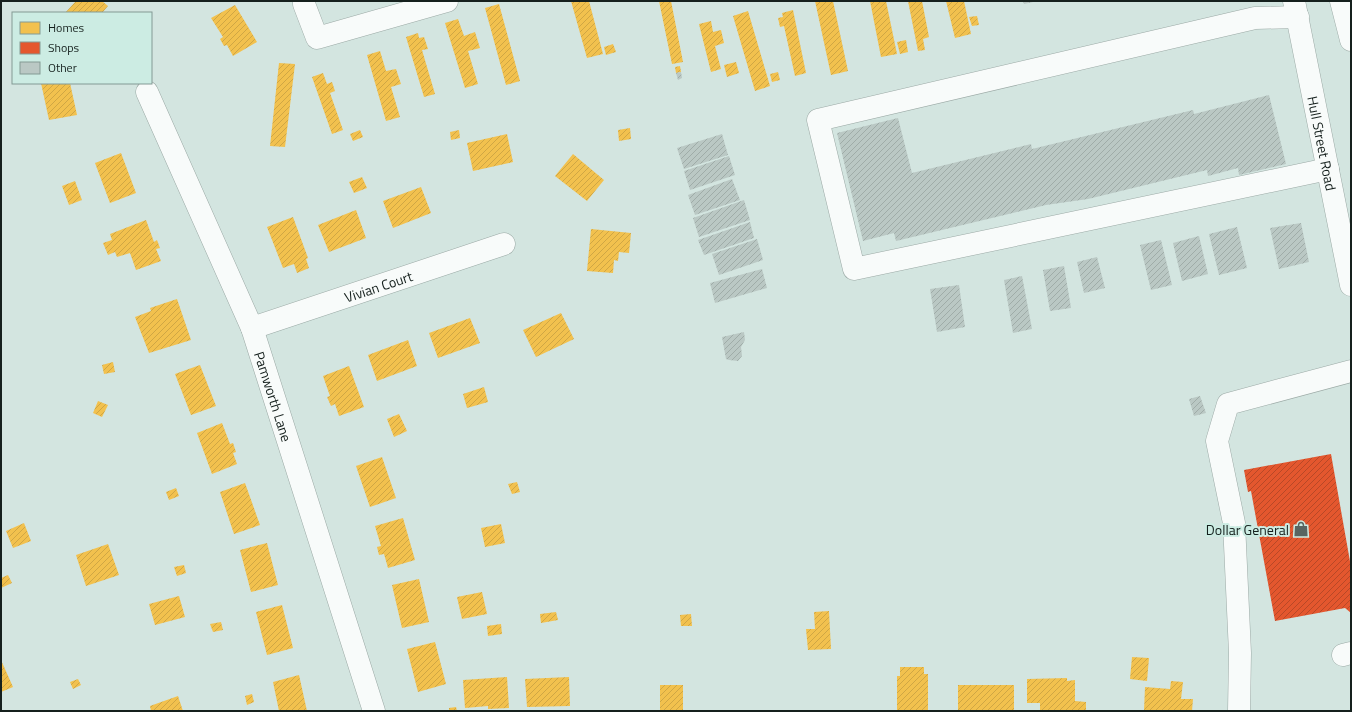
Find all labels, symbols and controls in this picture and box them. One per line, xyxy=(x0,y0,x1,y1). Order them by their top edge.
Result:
legend xyxy=(12,12,152,84)
text: Homes xyxy=(48,18,84,37)
text: Shops xyxy=(48,38,80,57)
text: Other xyxy=(48,58,77,77)
street label: Hull Street Road xyxy=(1303,94,1342,192)
street label: Vivian Court xyxy=(341,265,415,307)
street label: Pamworth Lane xyxy=(250,349,298,444)
place label: Dollar General xyxy=(1206,519,1289,540)
shop icon: Dollar General xyxy=(1292,520,1310,538)

